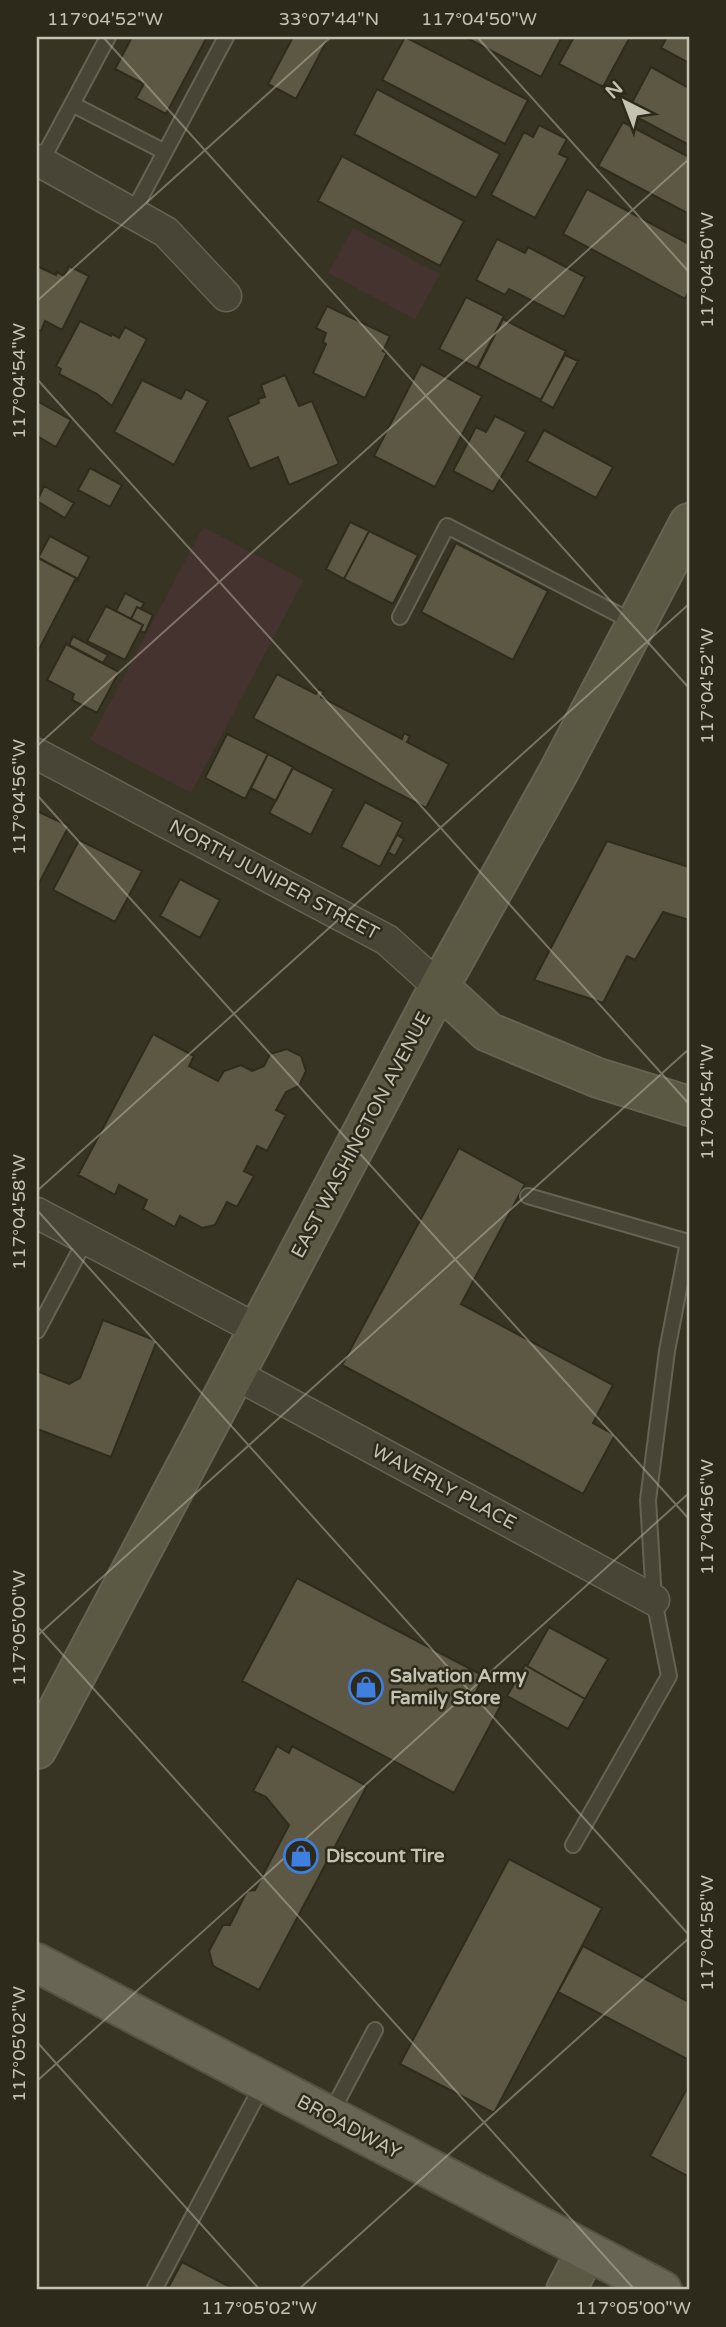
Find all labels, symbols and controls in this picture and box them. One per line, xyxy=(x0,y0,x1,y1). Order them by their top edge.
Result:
text: 117°04'52"W xyxy=(47,8,163,30)
text: 33°07'44"N xyxy=(279,8,379,30)
text: 117°04'50"W xyxy=(421,8,537,30)
north arrow xyxy=(590,66,660,136)
text: N xyxy=(601,77,627,103)
text: 117°04'50"W xyxy=(696,212,718,328)
text: 117°04'54"W xyxy=(8,323,30,439)
text: 117°04'52"W xyxy=(696,628,718,744)
text: 117°04'56"W xyxy=(8,739,30,855)
street label: NORTH JUNIPER STREET xyxy=(165,815,383,945)
street label: EAST WASHINGTON AVENUE xyxy=(287,1008,435,1262)
text: 117°04'54"W xyxy=(696,1044,718,1160)
text: 117°04'58"W xyxy=(8,1154,30,1270)
street label: WAVERLY PLACE xyxy=(368,1440,520,1534)
text: 117°04'56"W xyxy=(696,1459,718,1575)
text: 117°05'00"W xyxy=(8,1570,30,1686)
place label: Salvation Army Family Store xyxy=(390,1665,527,1710)
shop icon: Salvation Army Family Store xyxy=(347,1668,385,1706)
shop icon: Discount Tire xyxy=(282,1837,320,1875)
place label: Discount Tire xyxy=(326,1845,445,1867)
text: 117°04'58"W xyxy=(696,1875,718,1991)
text: 117°05'02"W xyxy=(8,1986,30,2102)
street label: BROADWAY xyxy=(293,2090,405,2164)
text: 117°05'02"W xyxy=(201,2297,317,2319)
text: 117°05'00"W xyxy=(575,2297,691,2319)

